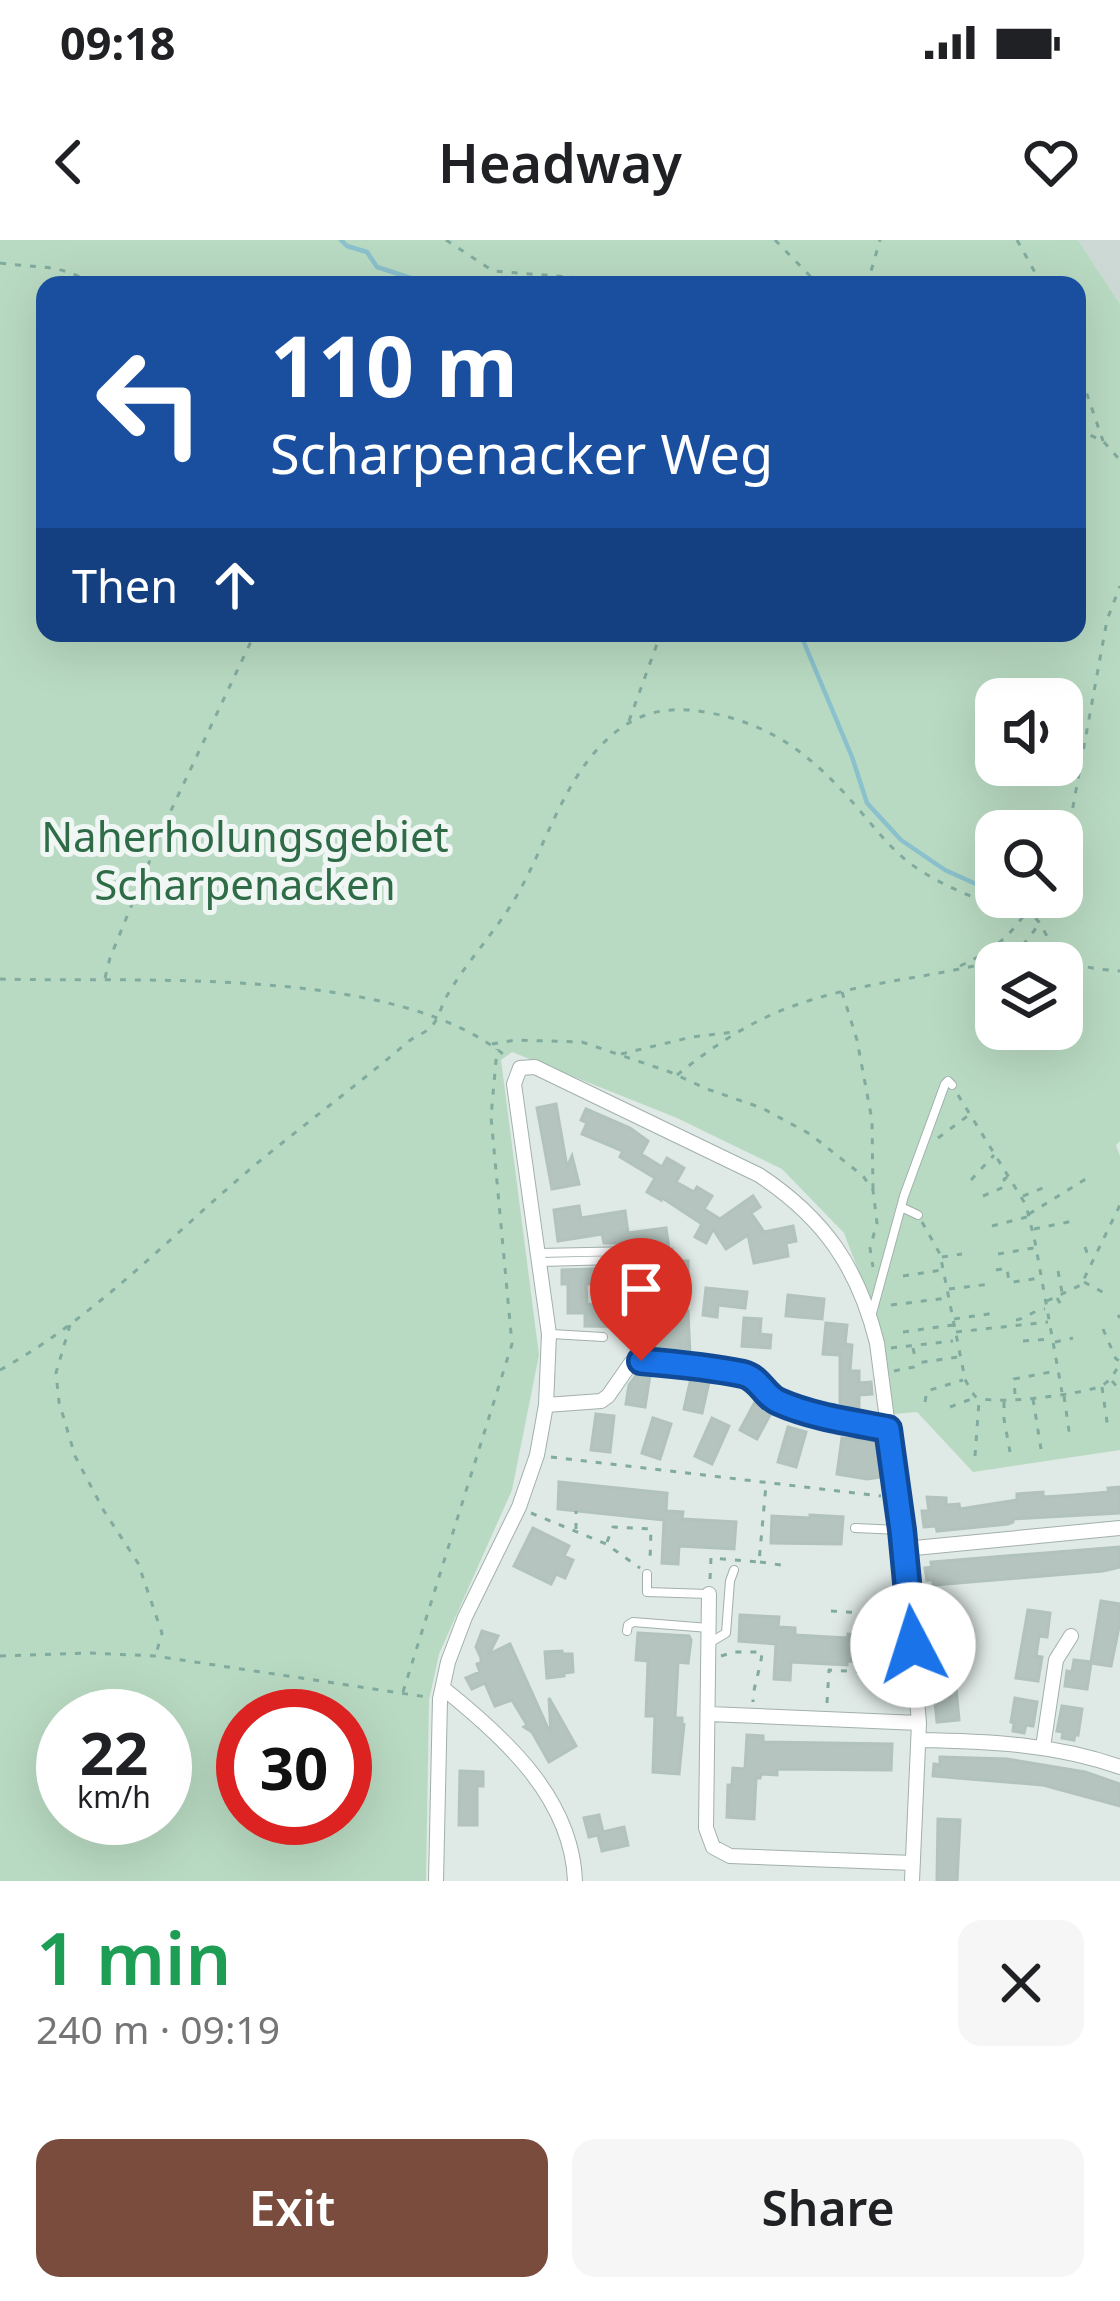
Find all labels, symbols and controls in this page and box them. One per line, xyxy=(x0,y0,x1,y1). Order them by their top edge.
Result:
text: 09:18 xyxy=(60,12,176,73)
text: Headway xyxy=(438,125,682,199)
icon: back xyxy=(36,129,102,195)
icon: heart xyxy=(1018,129,1084,195)
text: 110 m xyxy=(270,307,518,422)
icon: left xyxy=(72,324,228,480)
text: Scharpenacker Weg xyxy=(270,416,773,490)
icon: ahead xyxy=(202,552,268,618)
text: Then xyxy=(72,555,178,616)
map controls xyxy=(975,678,1083,1050)
button: sound xyxy=(975,678,1083,786)
park label: Naherholungsgebiet Scharpenacken xyxy=(41,807,449,912)
button: search xyxy=(975,810,1083,918)
button: layers xyxy=(975,942,1083,1050)
pin xyxy=(590,1238,692,1361)
icon: arrive xyxy=(608,1256,674,1322)
position arrow xyxy=(850,1582,976,1708)
speed limit sign: 30 xyxy=(216,1689,372,1845)
text: 22 xyxy=(80,1711,148,1793)
text: km/h xyxy=(77,1776,151,1817)
text: 1 min xyxy=(36,1908,231,2006)
button: close xyxy=(958,1920,1084,2046)
text: 240 m · 09:19 xyxy=(36,2002,280,2055)
button: Exit xyxy=(36,2139,548,2277)
button: Share xyxy=(572,2139,1084,2277)

